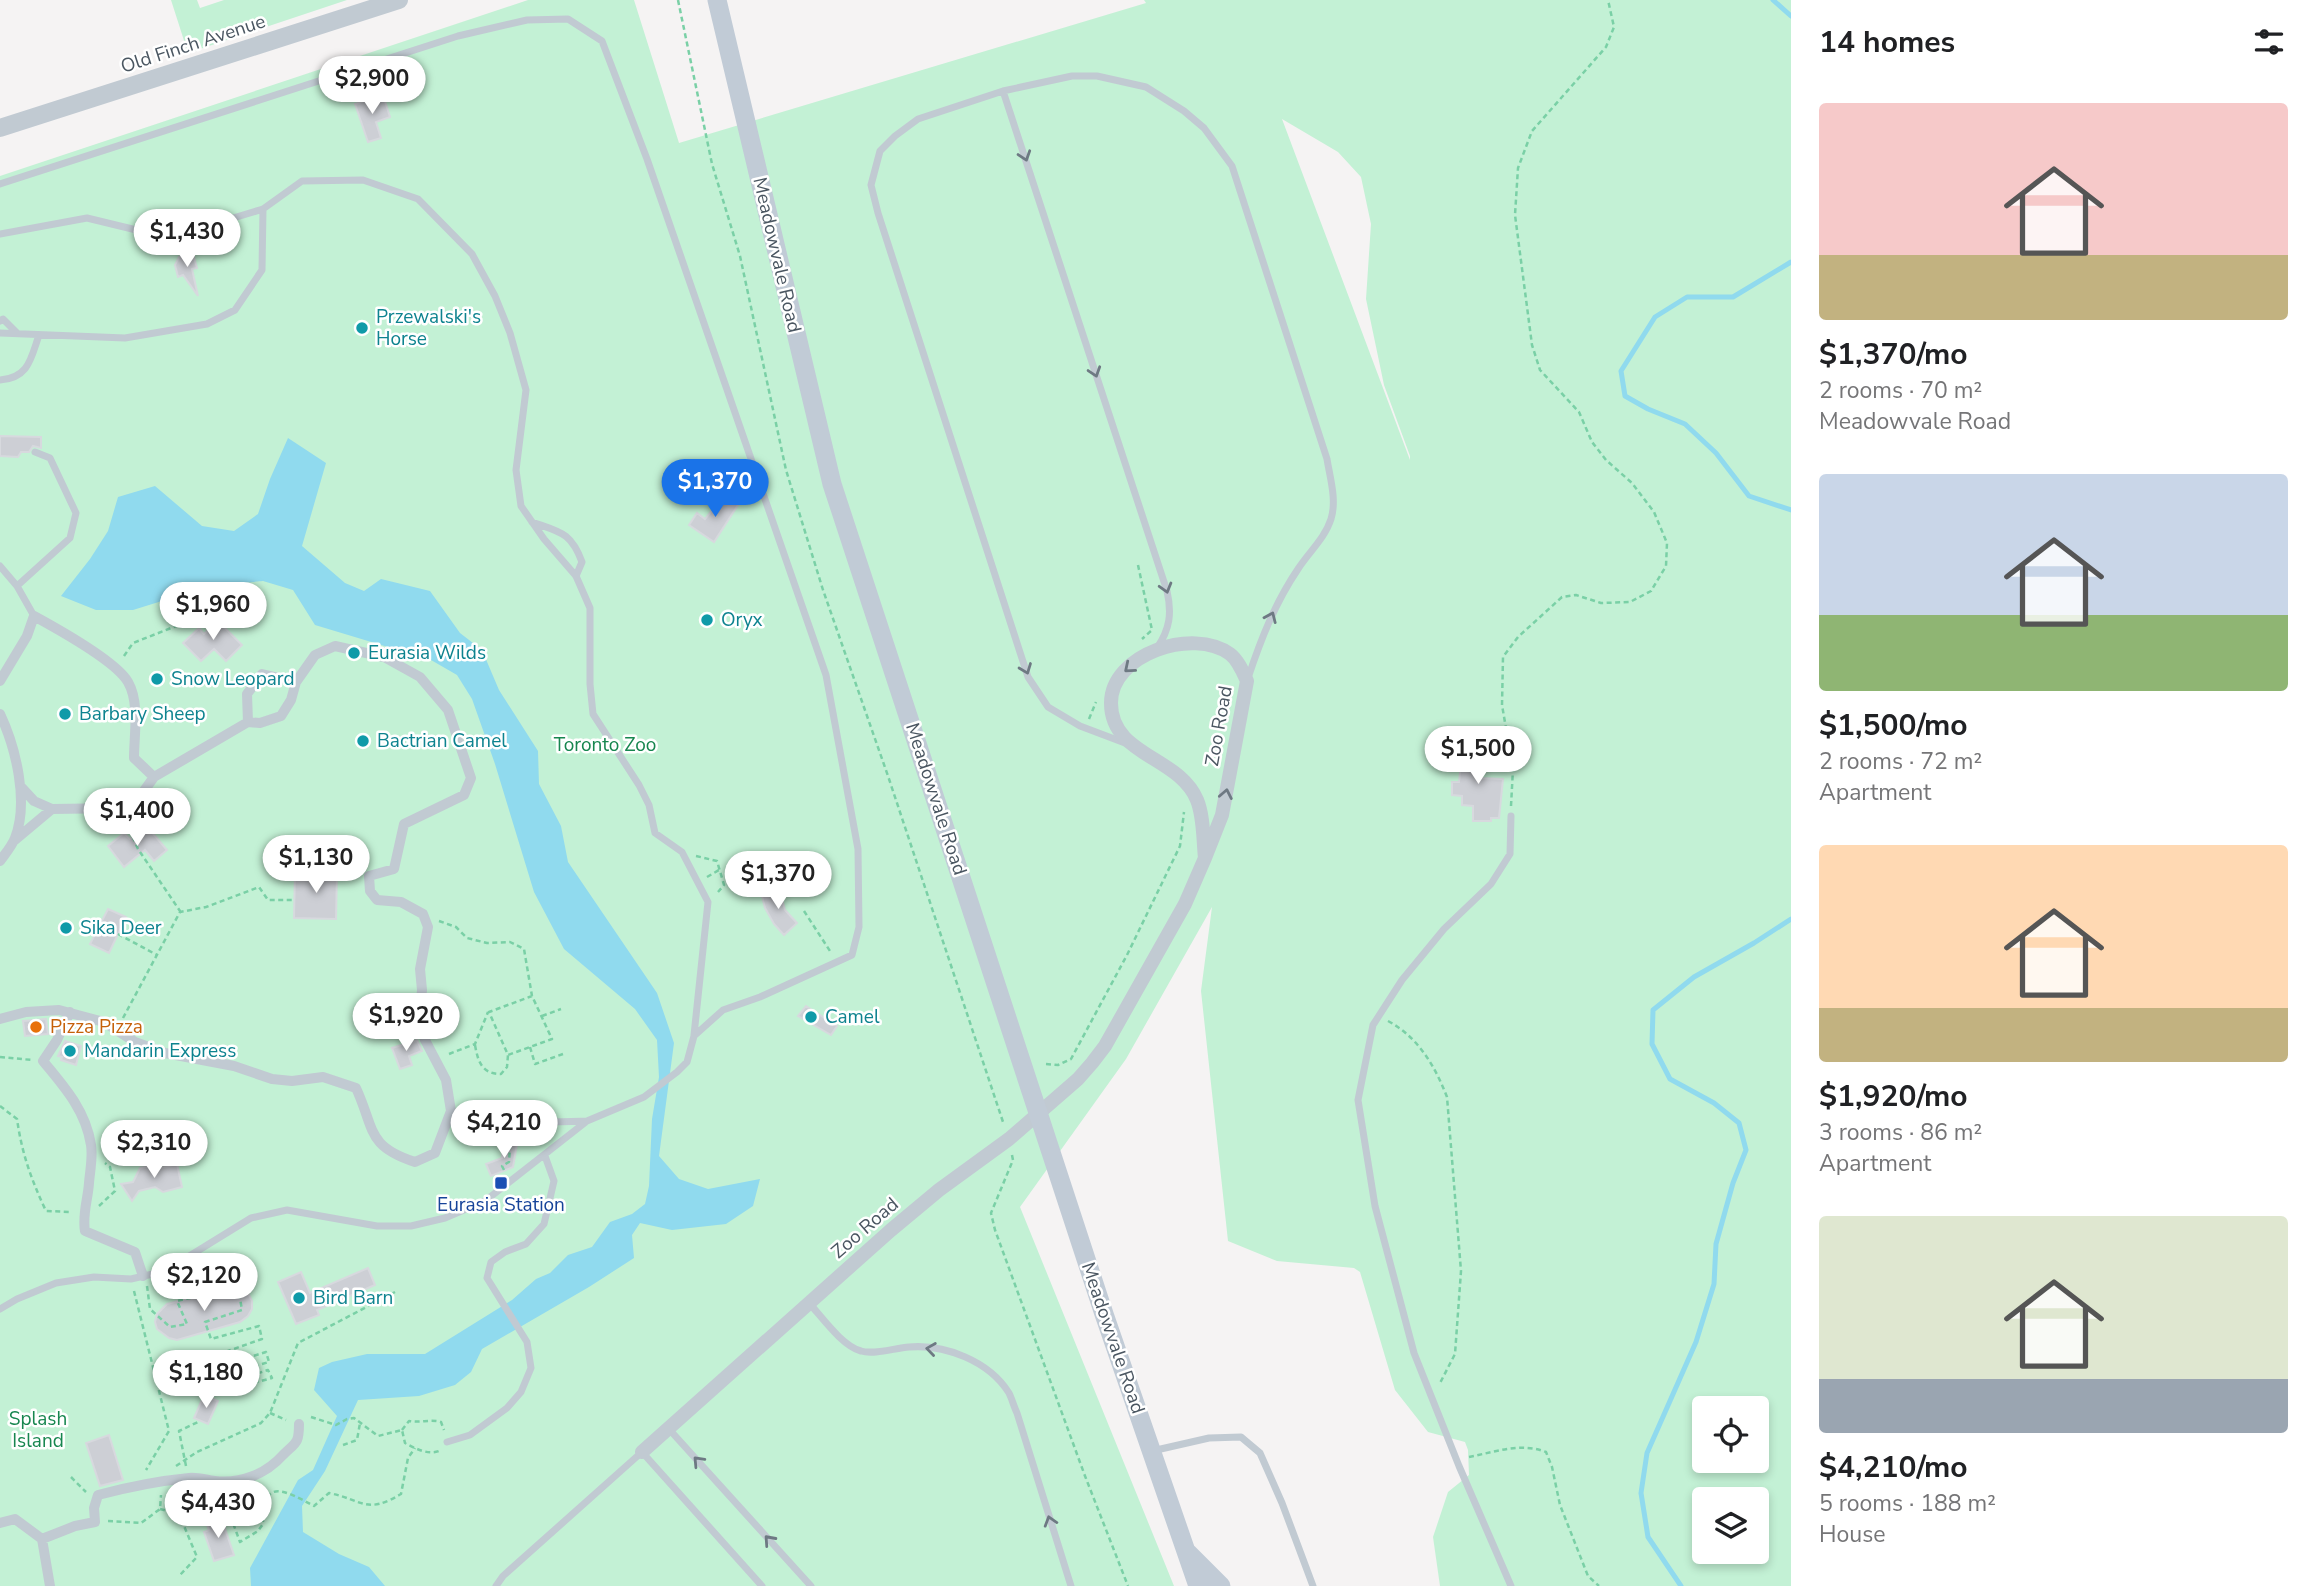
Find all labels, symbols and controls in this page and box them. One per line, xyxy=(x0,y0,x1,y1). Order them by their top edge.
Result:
street label: Old Finch Avenue xyxy=(117,8,269,80)
text: 14 homes xyxy=(1819,22,1955,63)
icon: filters xyxy=(2250,23,2288,61)
pin: $2,900 xyxy=(315,57,429,116)
text: $2,900 xyxy=(335,63,409,94)
icon: home xyxy=(1991,148,2117,274)
one-way arrow xyxy=(1016,149,1031,161)
street label: Meadowvale Road xyxy=(746,175,808,335)
pin: $1,430 xyxy=(130,210,244,269)
text: $1,430 xyxy=(150,216,224,247)
place label: Przewalski's Horse xyxy=(376,304,481,352)
marker: Przewalski's Horse xyxy=(354,320,370,336)
text: $1,370/mo xyxy=(1819,334,1968,375)
one-way arrow xyxy=(1087,365,1102,377)
text: 2 rooms · 70 m² xyxy=(1819,375,1982,406)
text: Meadowvale Road xyxy=(1819,406,2011,437)
pin: $1,370 xyxy=(658,460,772,519)
text: $1,370 xyxy=(678,466,752,497)
icon: home xyxy=(1991,519,2117,645)
pin: $1,960 xyxy=(156,582,270,642)
one-way arrow xyxy=(1157,582,1172,594)
text: $1,960 xyxy=(176,589,250,620)
place label: Oryx xyxy=(721,607,763,633)
one-way arrow xyxy=(1263,611,1277,624)
marker: Oryx xyxy=(699,612,715,628)
place label: Eurasia Wilds xyxy=(368,640,486,666)
marker: Eurasia Wilds xyxy=(346,645,362,661)
one-way arrow xyxy=(1124,660,1137,672)
one-way arrow xyxy=(1017,662,1031,674)
place label: Snow Leopard xyxy=(171,666,295,692)
marker: Snow Leopard xyxy=(149,671,165,687)
street label: Zoo Road xyxy=(1199,684,1239,768)
place label: Barbary Sheep xyxy=(79,701,206,727)
text: $1,500/mo xyxy=(1819,705,1968,746)
marker: Barbary Sheep xyxy=(57,706,73,722)
street label: Meadowvale Road xyxy=(899,720,973,878)
pin: $1,500 xyxy=(1421,726,1535,786)
place label: Bactrian Camel xyxy=(377,728,507,754)
park label: Toronto Zoo xyxy=(554,732,656,758)
marker: Bactrian Camel xyxy=(355,733,371,749)
text: $1,500 xyxy=(1441,733,1515,764)
text: 2 rooms · 72 m² xyxy=(1819,746,1982,777)
text: Apartment xyxy=(1819,777,1931,808)
pin: $1,400 xyxy=(80,788,194,848)
one-way arrow xyxy=(1218,788,1233,800)
text: $1,400 xyxy=(100,795,174,826)
pin: $1,130 xyxy=(259,836,373,895)
text: $1,130 xyxy=(279,842,353,873)
pin: $1,370 xyxy=(721,852,835,911)
text: $1,370 xyxy=(741,858,815,889)
icon: home xyxy=(1991,890,2117,1016)
place label: Sika Deer xyxy=(80,915,162,941)
marker: Sika Deer xyxy=(58,920,74,936)
pin: $1,920 xyxy=(349,993,463,1053)
text: $1,920 xyxy=(369,1000,443,1031)
place label: Camel xyxy=(825,1004,880,1030)
marker: Camel xyxy=(803,1009,819,1025)
place label: Pizza Pizza xyxy=(50,1014,143,1040)
marker: Pizza Pizza xyxy=(28,1019,44,1035)
place label: Mandarin Express xyxy=(84,1038,236,1064)
marker: Mandarin Express xyxy=(62,1043,78,1059)
text: $1,920/mo xyxy=(1819,1076,1968,1117)
pin: $4,210 xyxy=(447,1100,561,1160)
text: $4,210 xyxy=(467,1107,541,1138)
text: 3 rooms · 86 m² xyxy=(1819,1117,1982,1148)
pin: $2,310 xyxy=(97,1120,211,1180)
text: $2,310 xyxy=(117,1127,191,1158)
text: Apartment xyxy=(1819,1148,1931,1179)
marker: Eurasia Station xyxy=(493,1175,509,1191)
place label: Eurasia Station xyxy=(437,1192,565,1218)
street label: Zoo Road xyxy=(826,1192,904,1264)
pin: $2,120 xyxy=(147,1254,261,1313)
street label: Meadowvale Road xyxy=(1075,1259,1151,1417)
text: $2,120 xyxy=(167,1260,241,1291)
icon: home xyxy=(1991,1261,2117,1387)
place label: Bird Barn xyxy=(313,1285,393,1311)
marker: Bird Barn xyxy=(291,1290,307,1306)
one-way arrow xyxy=(925,1341,936,1356)
pin: $1,180 xyxy=(149,1350,263,1410)
text: $1,180 xyxy=(169,1357,243,1388)
map controls xyxy=(1692,1396,1769,1564)
button: locate xyxy=(1692,1396,1769,1473)
park label: Splash Island xyxy=(9,1406,67,1454)
text: $4,210/mo xyxy=(1819,1447,1968,1488)
one-way arrow xyxy=(694,1456,706,1469)
pin: $4,430 xyxy=(161,1480,275,1540)
text: $4,430 xyxy=(181,1487,255,1518)
button: layers xyxy=(1692,1487,1769,1564)
text: 5 rooms · 188 m² xyxy=(1819,1488,1996,1519)
one-way arrow xyxy=(1044,1515,1059,1527)
text: House xyxy=(1819,1519,1886,1550)
one-way arrow xyxy=(765,1535,778,1548)

